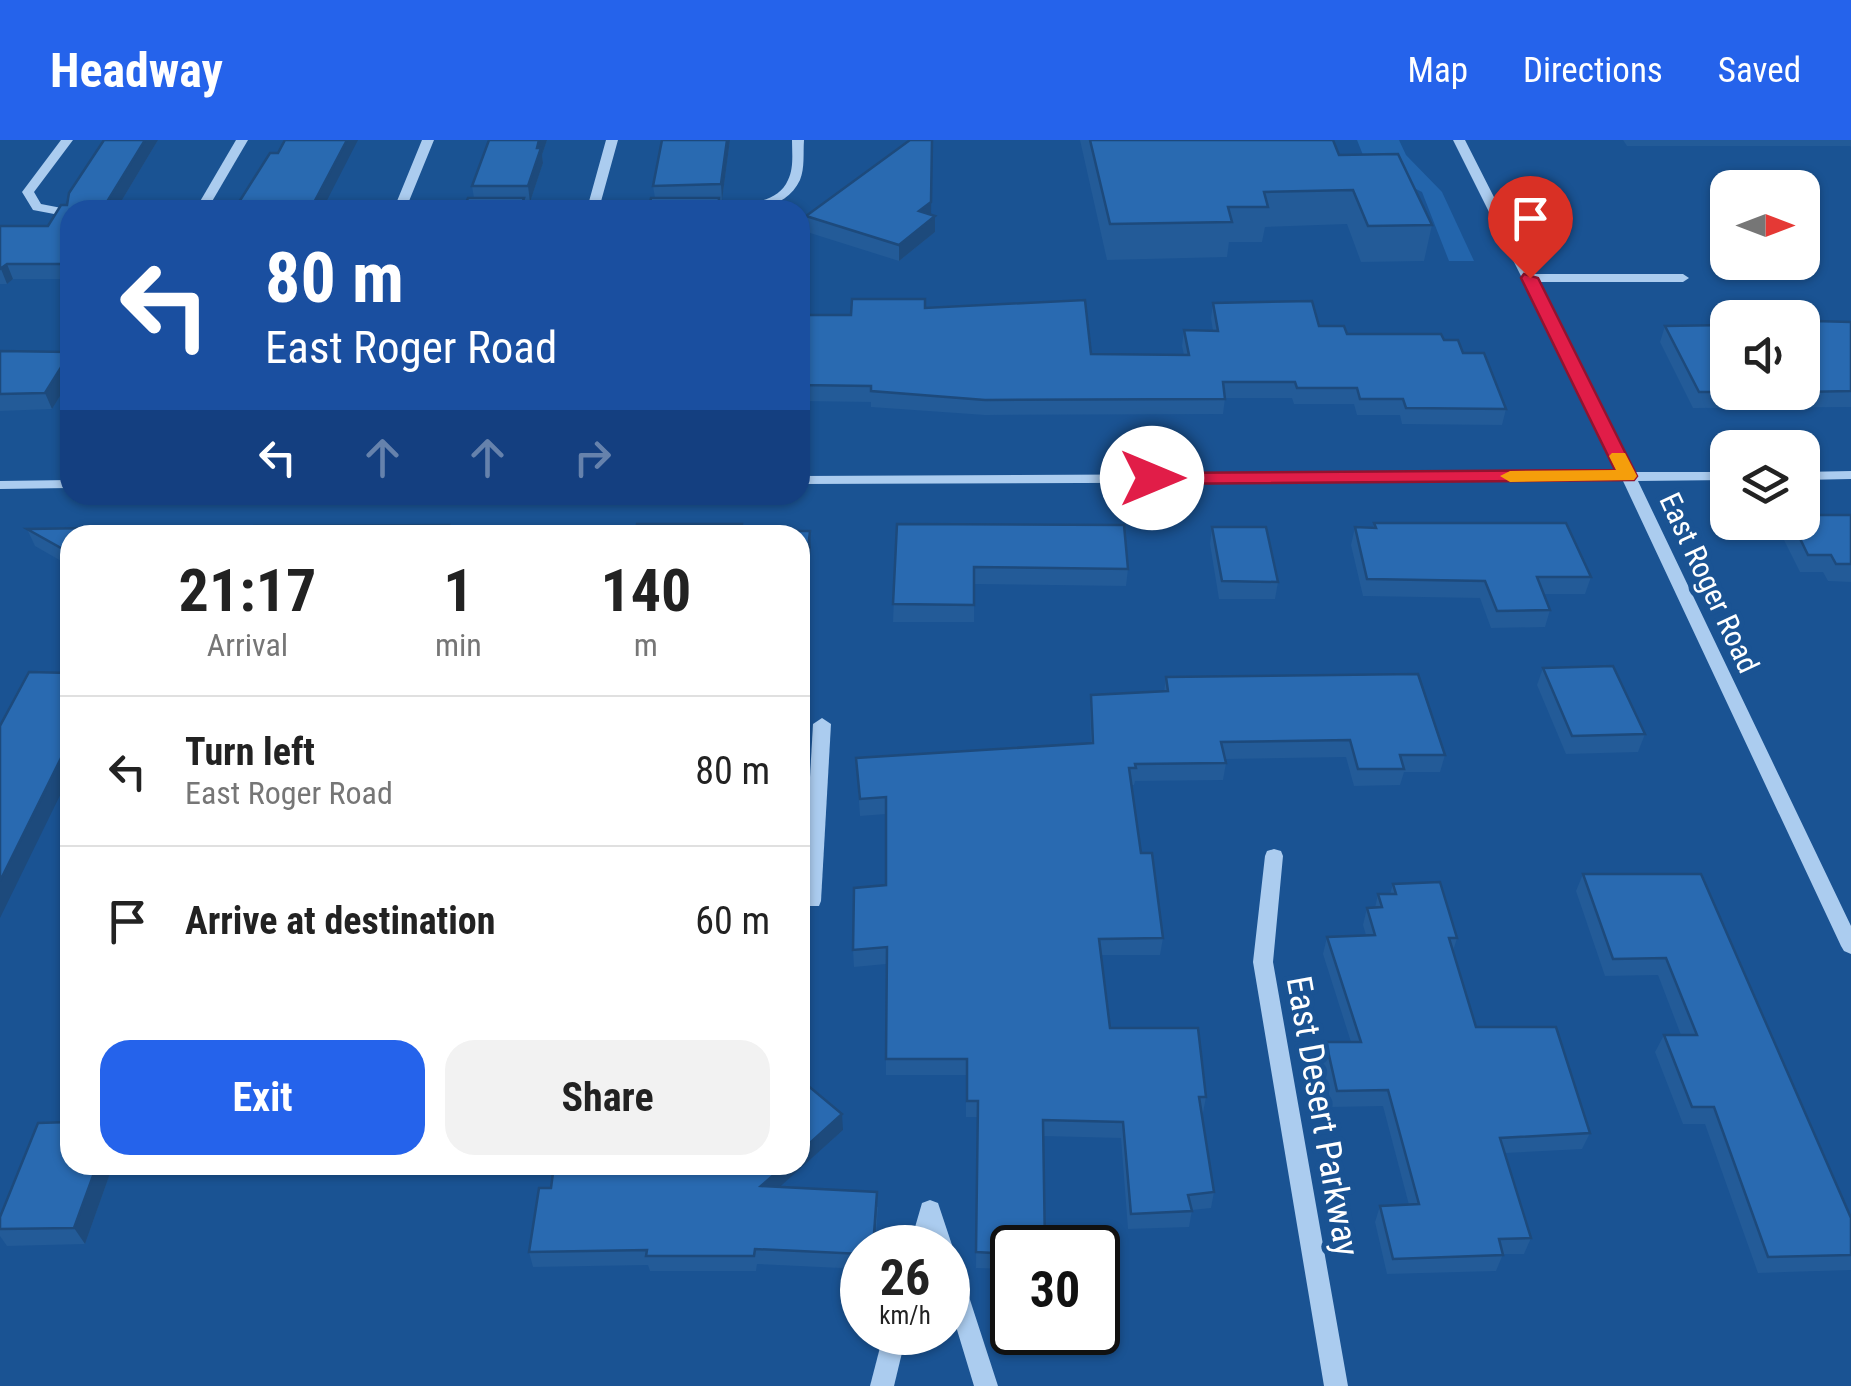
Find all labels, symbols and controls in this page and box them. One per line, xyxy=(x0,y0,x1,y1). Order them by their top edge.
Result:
text: Headway xyxy=(50,42,223,99)
text: Map xyxy=(1408,50,1468,91)
text: Directions xyxy=(1523,50,1663,91)
text: Saved xyxy=(1718,50,1801,91)
north arrow xyxy=(1710,170,1820,280)
map controls xyxy=(1710,170,1820,540)
pin xyxy=(1488,176,1573,279)
icon: arrive xyxy=(1503,191,1558,246)
text: 80 m xyxy=(265,237,404,319)
icon: left xyxy=(100,240,230,370)
button: sound xyxy=(1710,300,1820,410)
text: East Roger Road xyxy=(265,321,557,374)
position arrow xyxy=(1100,426,1204,530)
icon: left xyxy=(250,430,305,485)
icon: ahead xyxy=(355,430,410,485)
icon: ahead xyxy=(460,430,515,485)
icon: right xyxy=(565,430,620,485)
button: layers xyxy=(1710,430,1820,540)
street label: East Roger Road xyxy=(1652,487,1766,678)
text: 21:17 xyxy=(179,555,316,626)
text: 1 xyxy=(443,555,474,626)
text: 140 xyxy=(600,555,691,626)
text: Arrival xyxy=(207,626,288,664)
text: min xyxy=(435,626,482,664)
text: m xyxy=(634,626,658,664)
text: Turn left xyxy=(185,730,315,774)
icon: left xyxy=(100,744,155,799)
text: 80 m xyxy=(695,749,770,793)
text: East Roger Road xyxy=(185,774,393,812)
icon: arrive xyxy=(100,894,155,949)
text: Arrive at destination xyxy=(185,899,495,943)
text: 60 m xyxy=(695,899,770,943)
street label: East Desert Parkway xyxy=(1278,973,1367,1259)
button: Exit xyxy=(100,1040,425,1155)
button: Share xyxy=(445,1040,770,1155)
speed limit sign: 30 xyxy=(990,1225,1120,1355)
text: 26 xyxy=(880,1249,930,1307)
text: km/h xyxy=(879,1301,931,1330)

